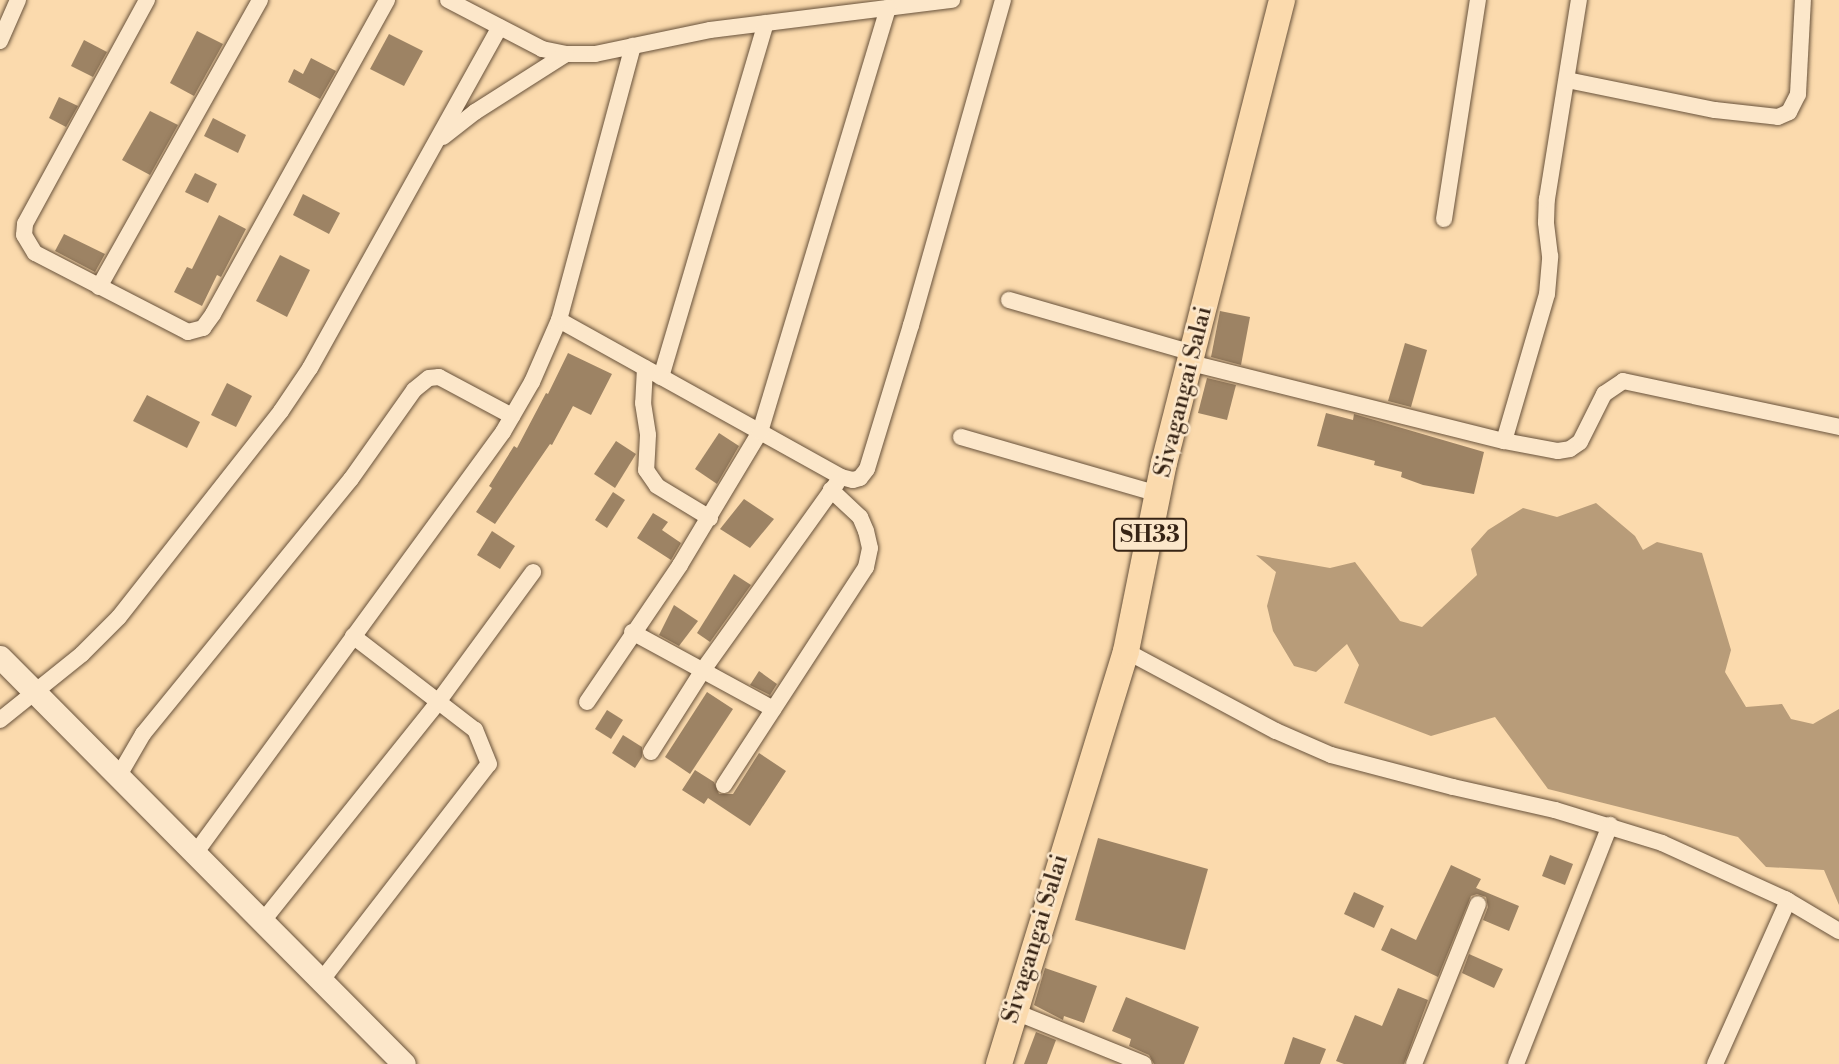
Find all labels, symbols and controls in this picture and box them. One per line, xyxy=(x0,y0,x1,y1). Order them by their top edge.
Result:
street label: Sivagangai Salai xyxy=(1149,304,1219,480)
road number: SH33 xyxy=(1112,516,1188,554)
street label: Sivagangai Salai xyxy=(997,851,1075,1027)

